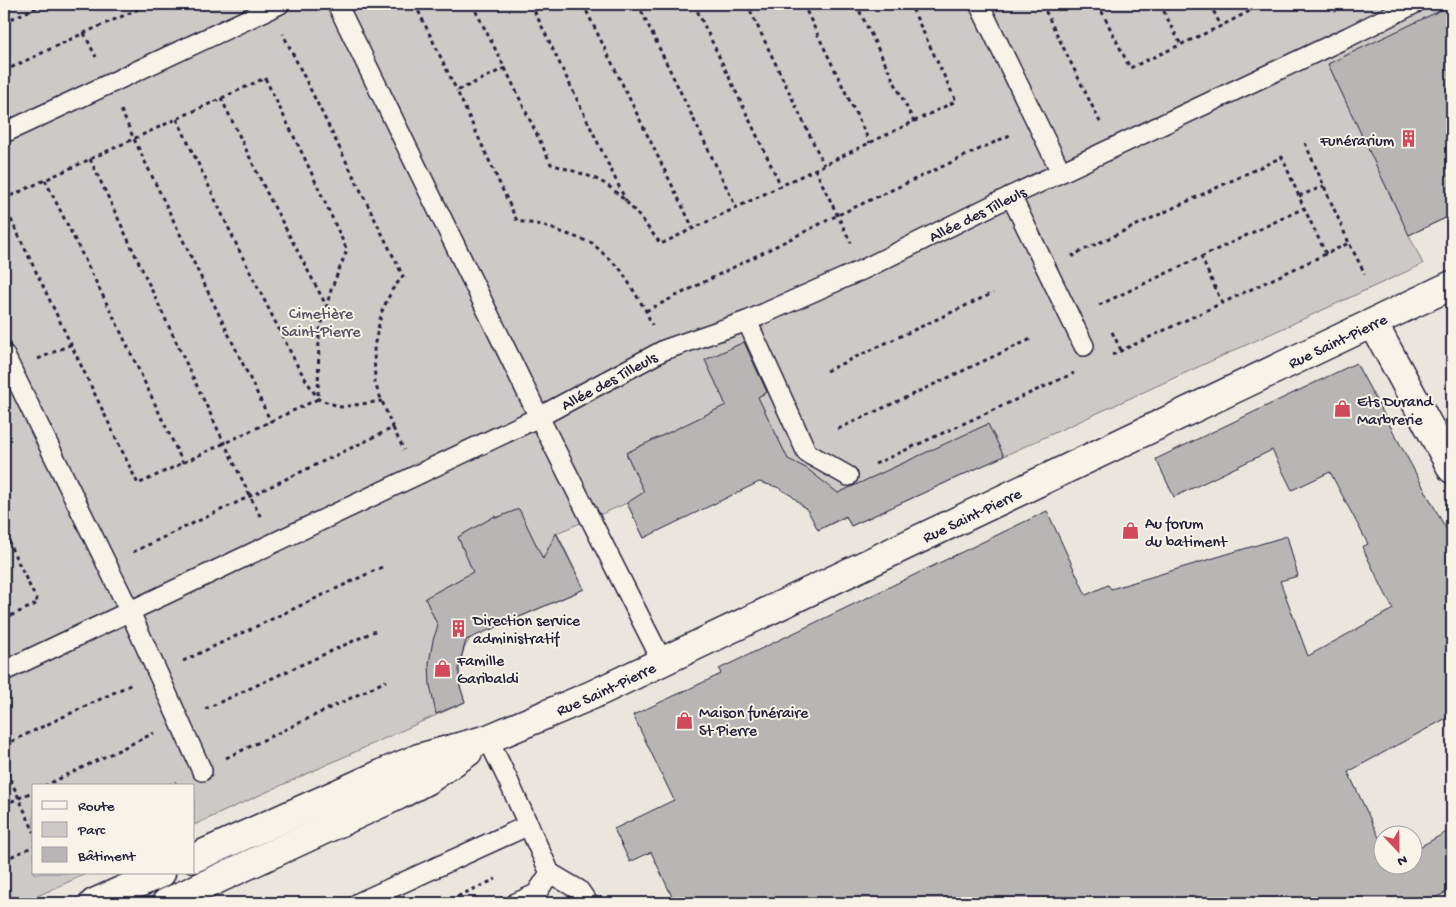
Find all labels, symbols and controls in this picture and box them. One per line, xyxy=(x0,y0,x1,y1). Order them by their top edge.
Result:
building icon: Funérarium xyxy=(1398,129,1418,149)
place label: Funérarium xyxy=(1319,133,1395,152)
street label: Allée des Tilleuls xyxy=(927,184,1031,248)
park label: Cimetière Saint-Pierre xyxy=(281,306,361,343)
street label: Rue Saint-Pierre xyxy=(1286,311,1392,375)
street label: Allée des Tilleuls xyxy=(559,349,662,416)
place label: Ets Durand Marbrerie xyxy=(1357,394,1434,431)
shop icon: Ets Durand Marbrerie xyxy=(1333,399,1353,419)
street label: Rue Saint-Pierre xyxy=(920,485,1026,549)
place label: Au forum du batiment xyxy=(1145,516,1228,553)
shop icon: Au forum du batiment xyxy=(1121,521,1141,541)
place label: Direction service administratif xyxy=(472,613,581,650)
building icon: Direction service administratif xyxy=(449,618,469,638)
place label: Famille Garibaldi xyxy=(456,653,519,690)
shop icon: Famille Garibaldi xyxy=(433,658,453,678)
street label: Rue Saint-Pierre xyxy=(554,660,660,722)
place label: Maison funéraire St Pierre xyxy=(699,705,809,742)
shop icon: Maison funéraire St Pierre xyxy=(675,710,695,730)
legend xyxy=(32,784,195,874)
text: Route xyxy=(78,798,115,816)
text: Parc xyxy=(77,822,106,840)
north arrow xyxy=(1374,824,1424,874)
text: Bâtiment xyxy=(77,848,137,866)
text: N xyxy=(1395,850,1409,869)

